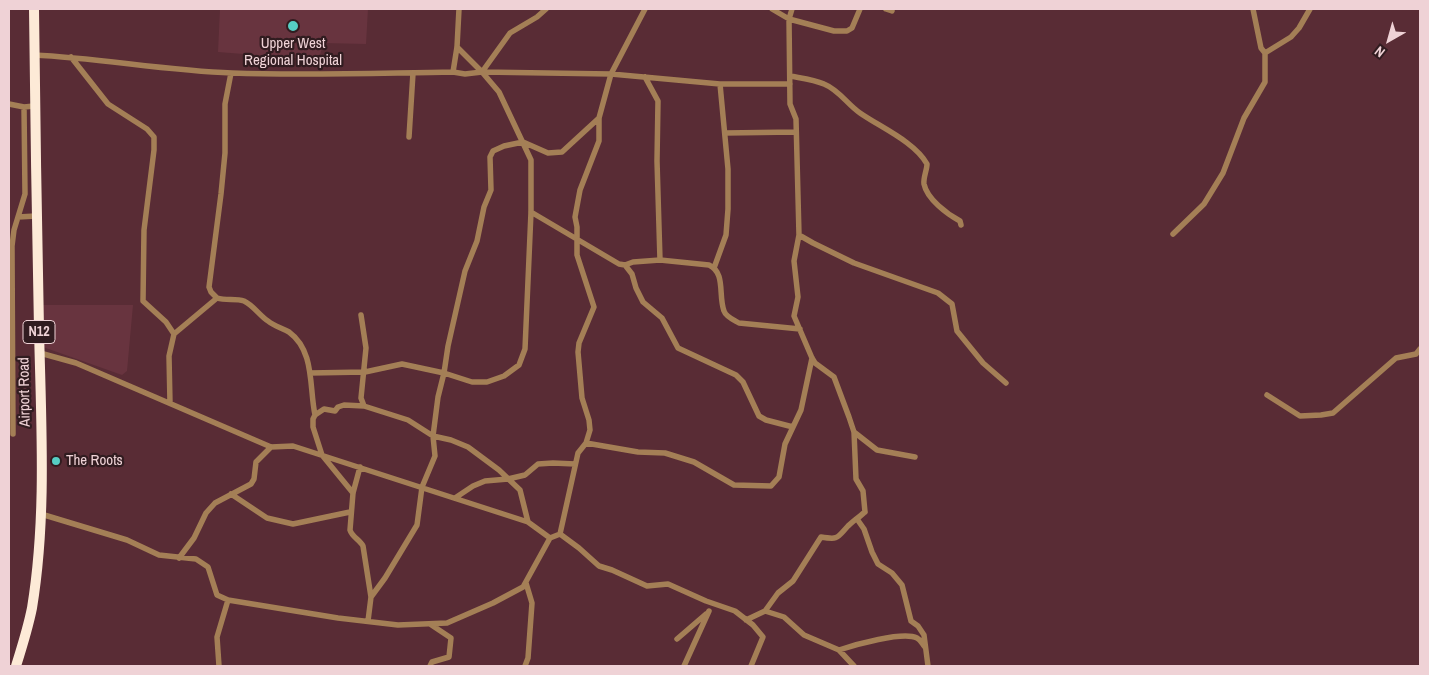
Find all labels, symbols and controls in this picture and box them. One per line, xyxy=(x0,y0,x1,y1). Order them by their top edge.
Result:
north arrow xyxy=(1364,15,1414,65)
marker: Upper West Regional Hospital xyxy=(286,19,300,33)
place label: Upper West Regional Hospital xyxy=(244,35,342,70)
text: N xyxy=(1371,42,1389,61)
road number: N12 xyxy=(23,321,55,344)
street label: Airport Road xyxy=(15,357,35,427)
place label: The Roots xyxy=(66,452,123,470)
marker: The Roots xyxy=(50,455,62,467)

